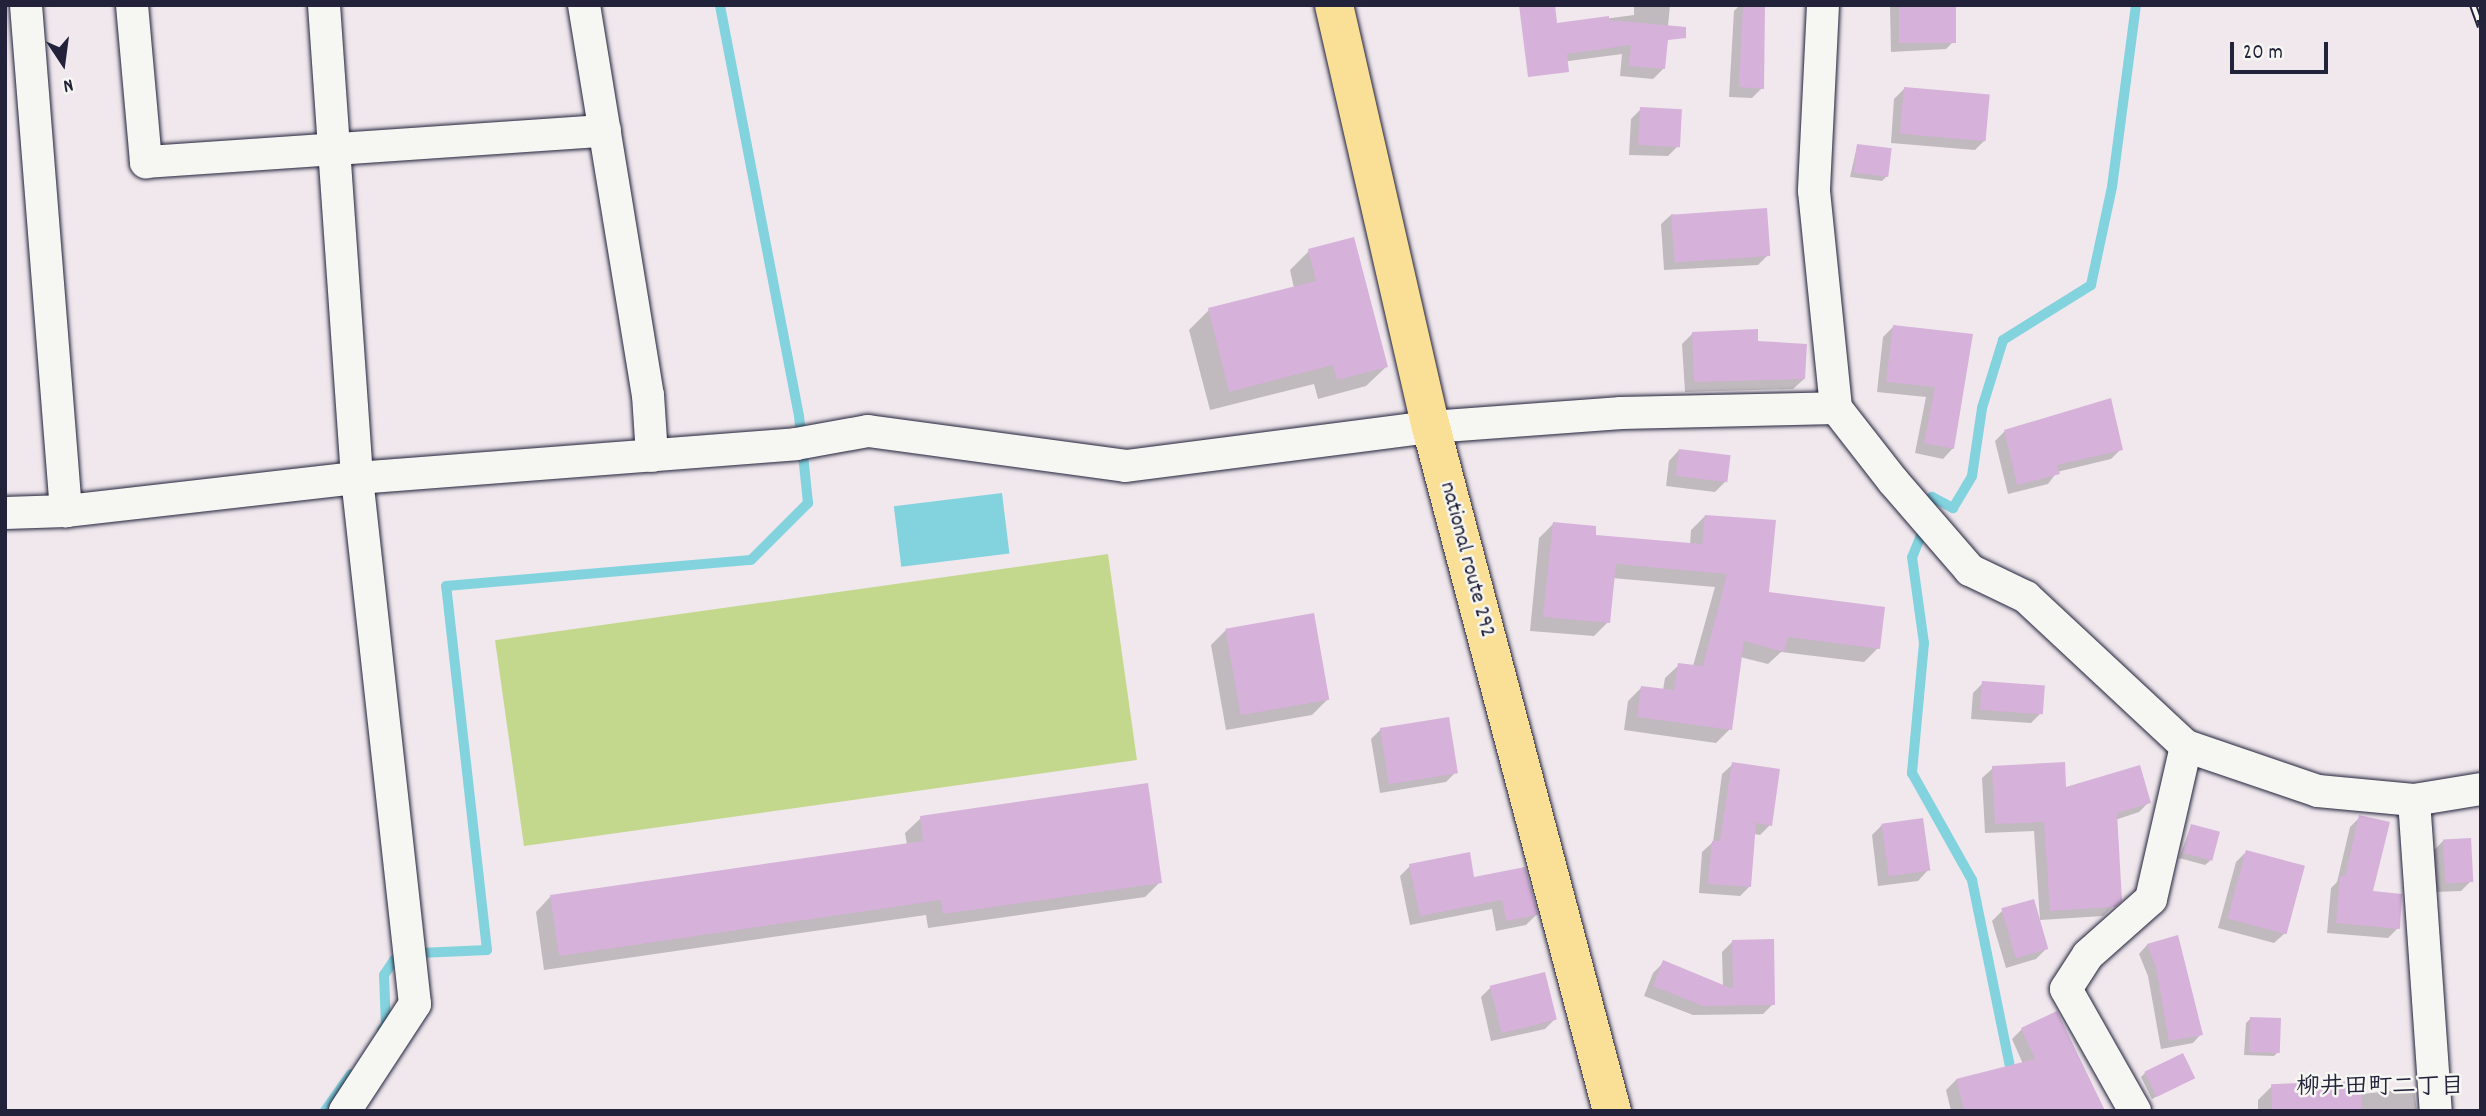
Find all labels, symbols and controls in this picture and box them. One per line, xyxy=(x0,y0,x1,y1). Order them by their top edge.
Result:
north arrow xyxy=(28,28,98,98)
scale bar xyxy=(2234,28,2332,72)
text: 20 m xyxy=(2243,39,2283,69)
text: N xyxy=(60,70,75,98)
street label: national route 292 xyxy=(1432,479,1500,641)
district label: 柳井田町二丁目 xyxy=(2296,1075,2464,1103)

